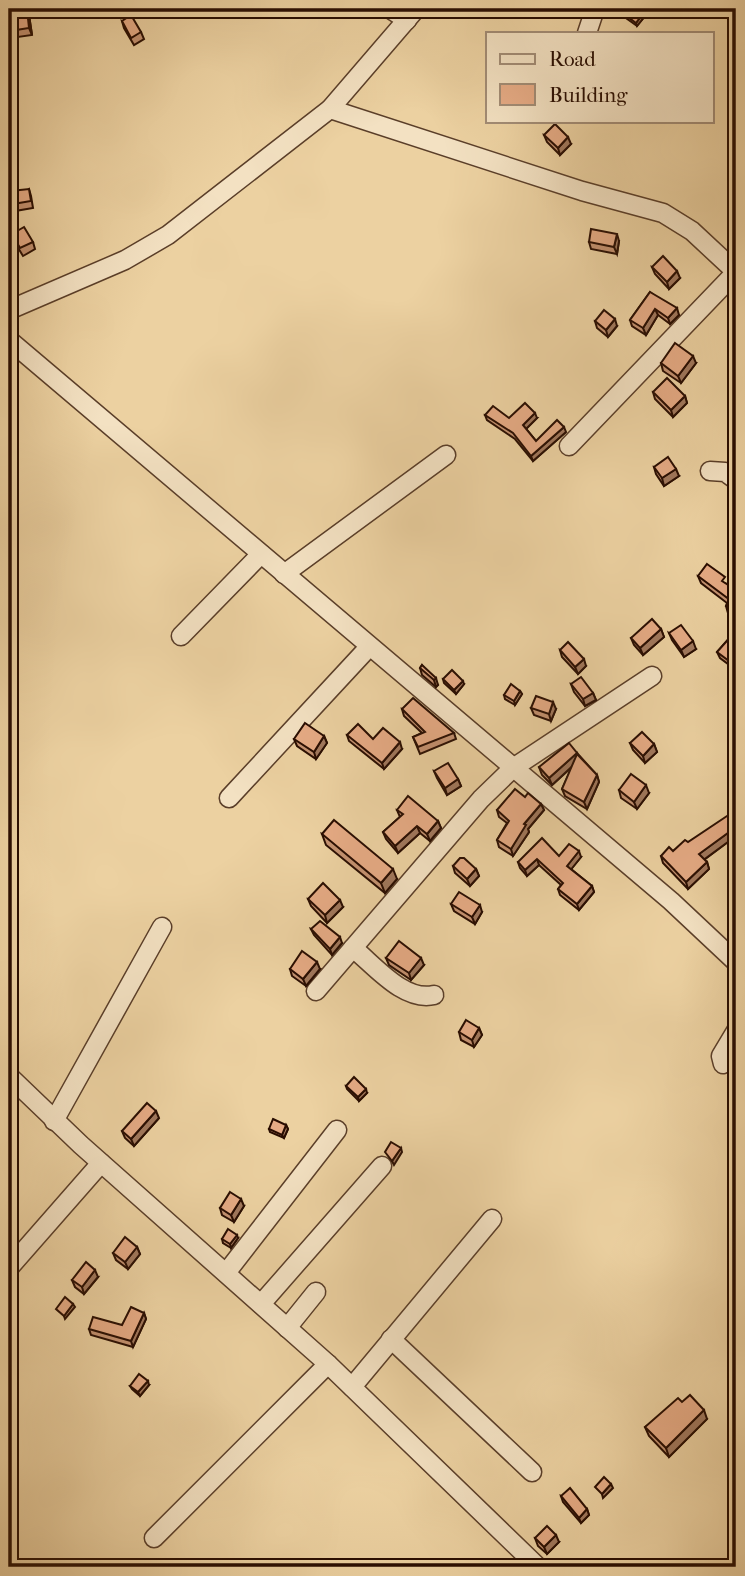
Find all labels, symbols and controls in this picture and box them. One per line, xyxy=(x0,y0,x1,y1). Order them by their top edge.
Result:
legend xyxy=(486,32,714,122)
text: Road xyxy=(549,47,596,71)
text: Building xyxy=(549,83,628,107)

